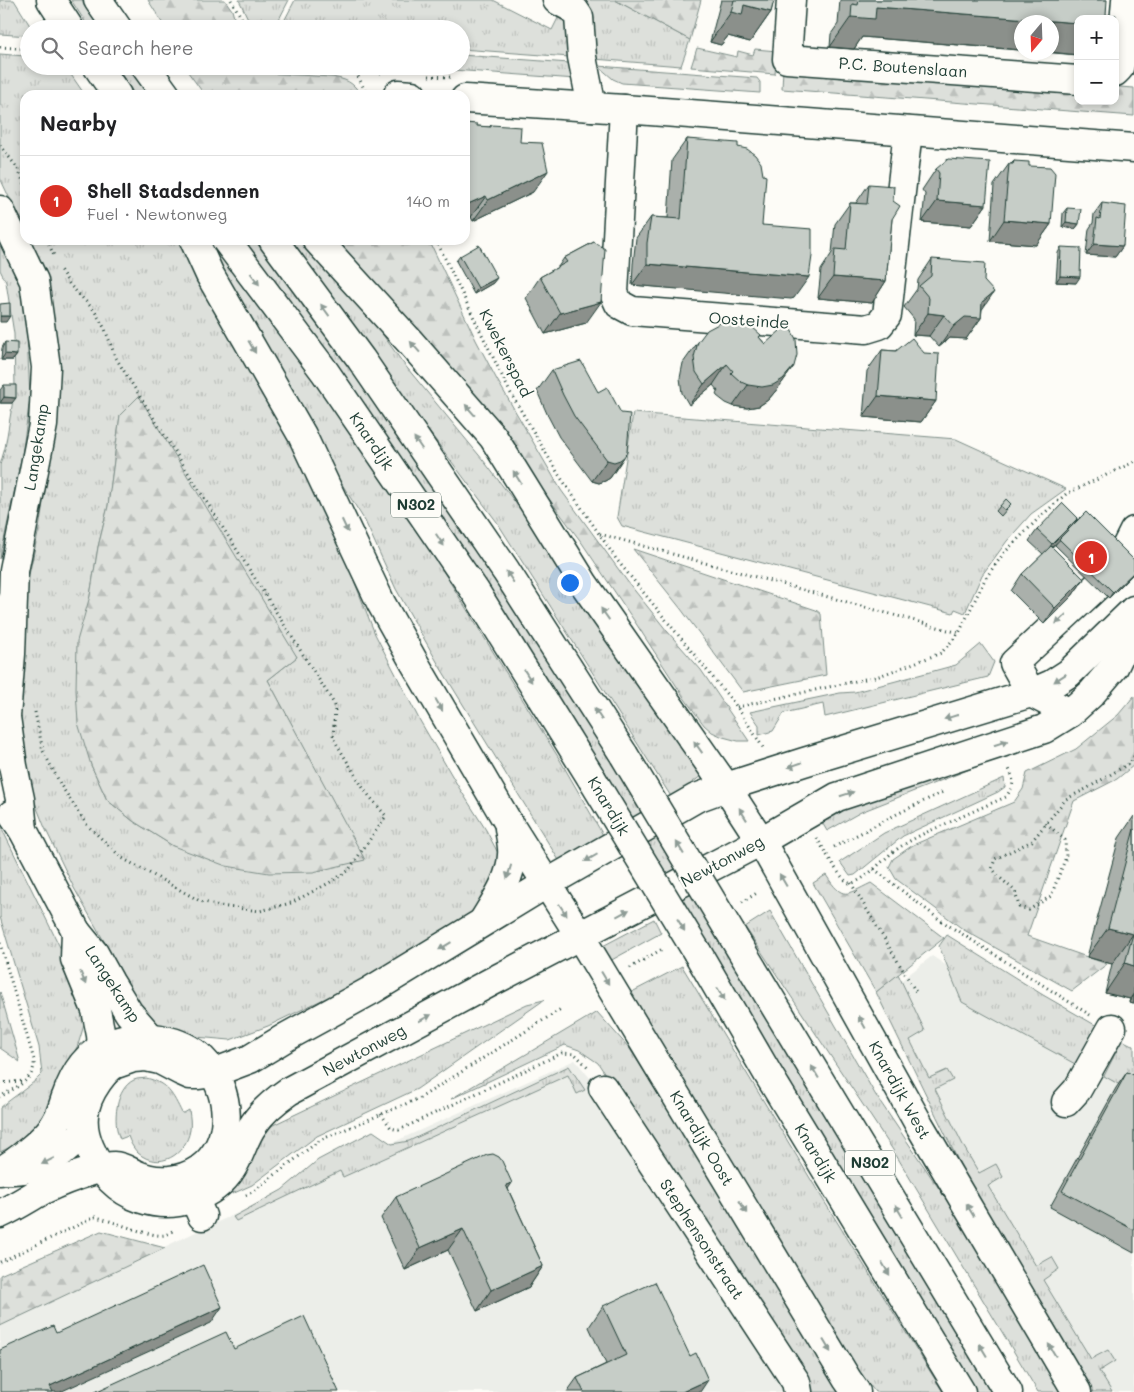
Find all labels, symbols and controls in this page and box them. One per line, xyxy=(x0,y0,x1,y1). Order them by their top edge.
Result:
north arrow xyxy=(1014,15,1059,60)
map controls xyxy=(1074,15,1119,105)
button: + xyxy=(1074,15,1119,60)
search box xyxy=(20,20,470,75)
icon: search xyxy=(38,34,66,62)
text: Search here xyxy=(78,35,194,60)
street label: P.C. Boutenslaan xyxy=(838,52,968,81)
button: − xyxy=(1074,60,1119,105)
text: Nearby xyxy=(40,109,117,136)
text: Shell Stadsdennen xyxy=(87,178,259,203)
text: 1 xyxy=(52,190,60,211)
text: 140 m xyxy=(406,190,450,211)
text: Fuel · Newtonweg xyxy=(87,203,227,224)
one-way arrow xyxy=(250,272,260,286)
one-way arrow xyxy=(320,303,330,317)
street label: Kwekerspad xyxy=(475,305,538,400)
street label: Oosteinde xyxy=(708,306,790,333)
one-way arrow xyxy=(248,341,257,354)
one-way arrow xyxy=(409,341,421,353)
street label: Langekamp xyxy=(18,402,53,492)
one-way arrow xyxy=(464,404,475,417)
street label: Knardijk xyxy=(345,408,399,474)
one-way arrow xyxy=(413,436,423,450)
one-way arrow xyxy=(513,470,522,484)
road number: N302 xyxy=(391,492,441,518)
one-way arrow xyxy=(342,519,350,533)
one-way arrow xyxy=(435,533,445,547)
pin: 1 xyxy=(1075,538,1107,576)
one-way arrow xyxy=(505,570,515,584)
your location xyxy=(557,570,583,596)
one-way arrow xyxy=(600,607,610,621)
one-way arrow xyxy=(1056,613,1068,625)
one-way arrow xyxy=(524,670,533,683)
one-way arrow xyxy=(1053,674,1066,683)
one-way arrow xyxy=(434,698,443,711)
one-way arrow xyxy=(593,707,602,721)
one-way arrow xyxy=(943,714,958,722)
one-way arrow xyxy=(994,739,1009,746)
one-way arrow xyxy=(693,740,703,754)
one-way arrow xyxy=(788,762,803,769)
street label: Knardijk xyxy=(584,772,635,839)
one-way arrow xyxy=(840,790,855,798)
one-way arrow xyxy=(739,807,748,820)
street label: Newtonweg xyxy=(677,830,767,891)
one-way arrow xyxy=(675,842,684,855)
one-way arrow xyxy=(584,854,597,863)
one-way arrow xyxy=(504,864,512,879)
one-way arrow xyxy=(779,873,787,887)
one-way arrow xyxy=(558,903,568,917)
one-way arrow xyxy=(616,909,630,917)
one-way arrow xyxy=(676,919,685,932)
street label: Langekamp xyxy=(81,941,146,1026)
one-way arrow xyxy=(438,941,451,950)
one-way arrow xyxy=(80,971,88,985)
one-way arrow xyxy=(601,971,610,984)
one-way arrow xyxy=(717,988,726,1001)
one-way arrow xyxy=(418,1014,432,1022)
one-way arrow xyxy=(858,1015,866,1029)
street label: Newtonweg xyxy=(319,1019,409,1080)
street label: Knardijk West xyxy=(865,1037,936,1143)
one-way arrow xyxy=(810,1066,819,1079)
street label: Knardijk Oost xyxy=(666,1086,739,1189)
street label: Knardijk xyxy=(791,1119,842,1186)
road number: N302 xyxy=(845,1150,895,1176)
one-way arrow xyxy=(41,1157,55,1165)
street label: Stephensonstraat xyxy=(656,1174,749,1303)
one-way arrow xyxy=(739,1200,748,1213)
one-way arrow xyxy=(965,1204,974,1217)
one-way arrow xyxy=(894,1205,904,1218)
one-way arrow xyxy=(882,1262,891,1275)
one-way arrow xyxy=(823,1340,832,1353)
one-way arrow xyxy=(1048,1343,1057,1357)
one-way arrow xyxy=(978,1344,988,1357)

